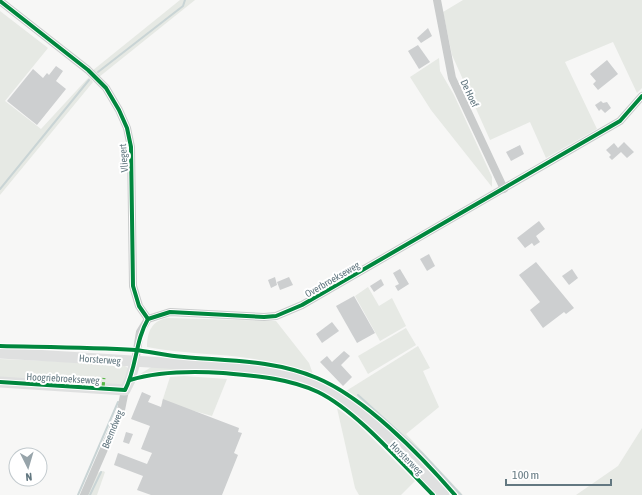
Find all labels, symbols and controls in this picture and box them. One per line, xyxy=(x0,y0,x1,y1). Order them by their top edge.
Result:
street label: De Hoef xyxy=(458,78,481,109)
street label: Vliegert xyxy=(117,143,130,173)
street label: Overbroekseweg xyxy=(303,259,362,300)
street label: Horsterweg xyxy=(79,353,122,366)
street label: Hoogriebroekseweg xyxy=(26,371,101,386)
street label: Beemdweg xyxy=(100,408,125,450)
street label: Horsterweg xyxy=(388,440,426,478)
north arrow xyxy=(8,447,48,487)
scale bar xyxy=(506,461,611,487)
text: 100 m xyxy=(512,468,539,482)
text: N xyxy=(25,471,33,483)

